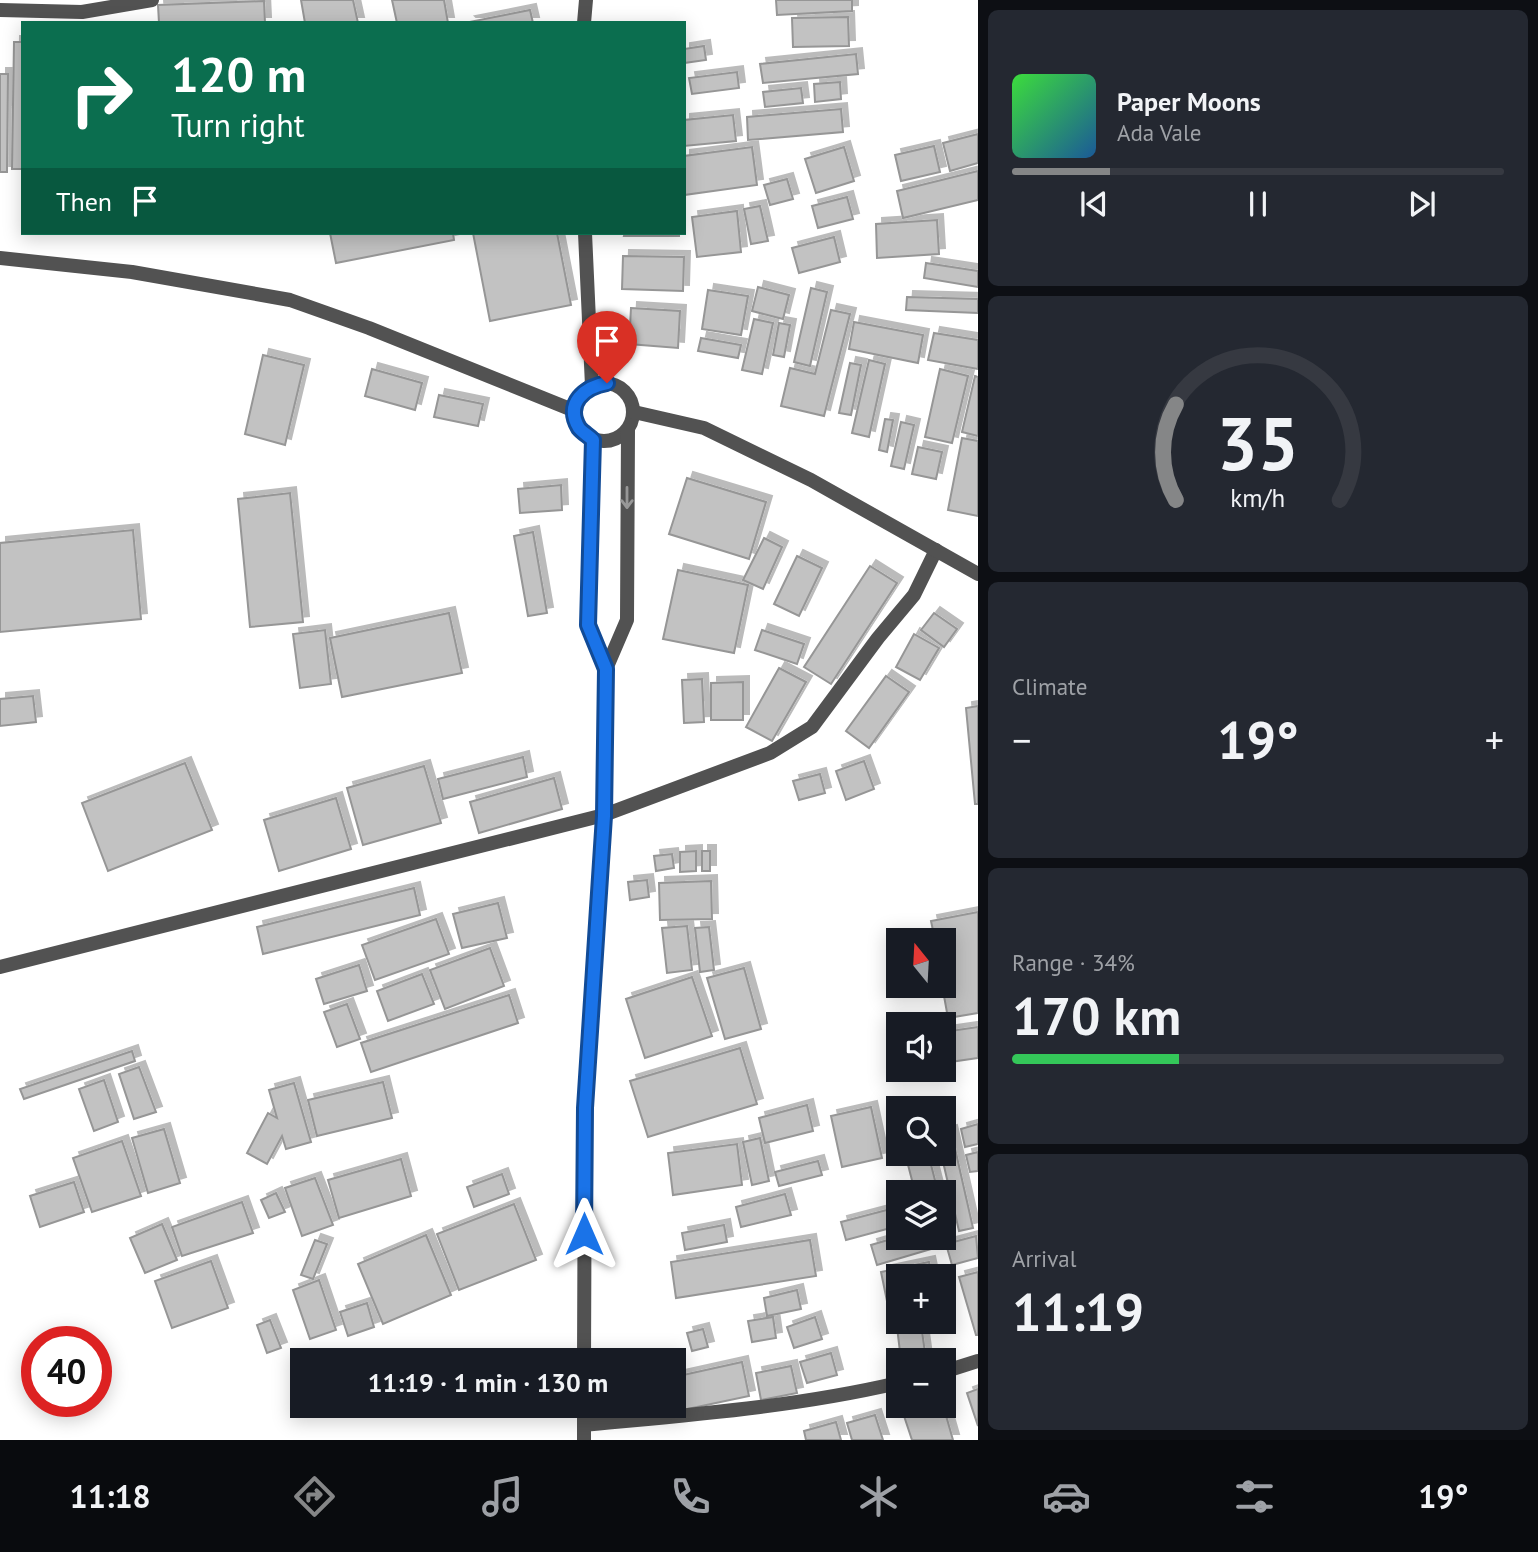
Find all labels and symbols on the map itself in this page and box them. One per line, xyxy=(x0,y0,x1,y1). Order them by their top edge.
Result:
pin xyxy=(577,311,637,383)
one-way arrow xyxy=(620,486,634,509)
north arrow xyxy=(886,928,956,998)
position arrow xyxy=(547,1197,621,1271)
speed limit sign: 40 xyxy=(21,1326,112,1417)

